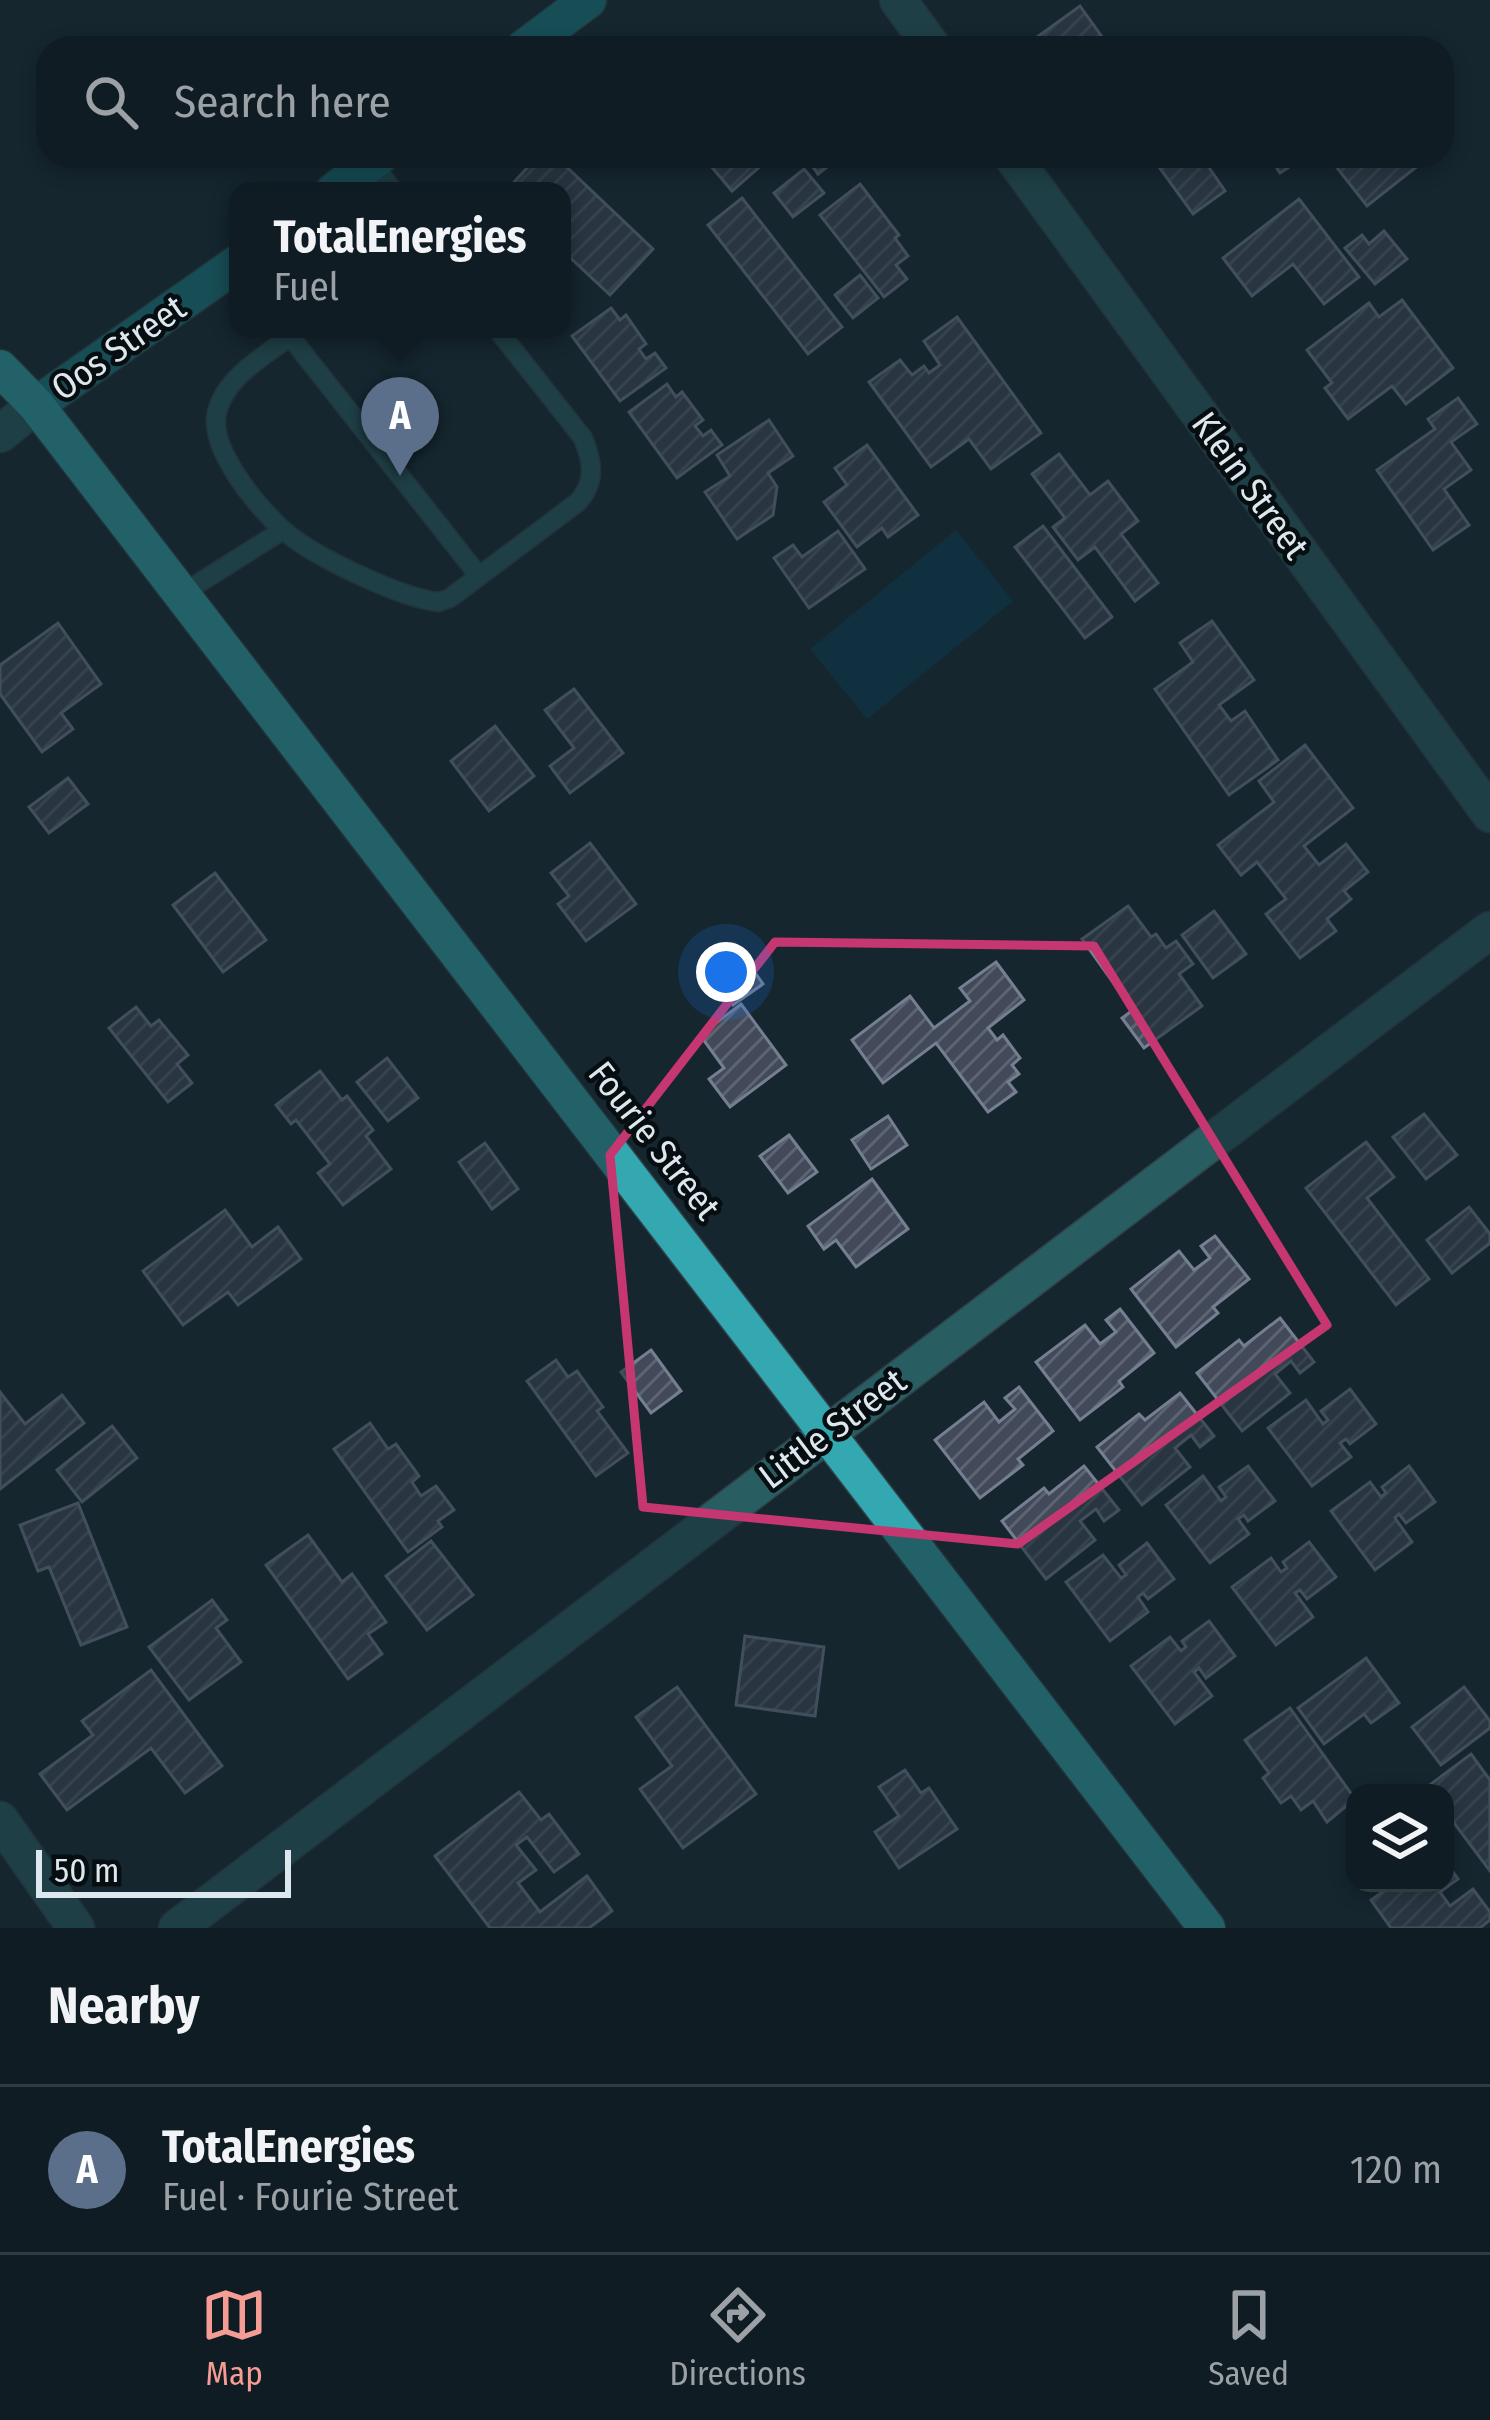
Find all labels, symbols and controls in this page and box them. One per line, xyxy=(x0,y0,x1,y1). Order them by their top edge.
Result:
search box xyxy=(36,36,1454,168)
icon: search xyxy=(78,69,144,135)
text: Search here xyxy=(174,75,391,129)
popup xyxy=(229,182,571,338)
text: TotalEnergies xyxy=(273,210,527,264)
text: Fuel xyxy=(273,264,339,310)
street label: Oos Street xyxy=(43,286,194,410)
pin: A xyxy=(361,377,439,476)
street label: Klein Street xyxy=(1182,403,1318,568)
your location xyxy=(696,942,756,1002)
street label: Fourie Street xyxy=(579,1053,730,1229)
street label: Little Street xyxy=(751,1359,915,1498)
map controls xyxy=(1346,1784,1454,1892)
button: layers xyxy=(1346,1784,1454,1892)
scale bar xyxy=(36,1844,291,1897)
text: 50 m xyxy=(54,1851,119,1891)
text: Nearby xyxy=(48,1975,200,2037)
text: TotalEnergies xyxy=(162,2120,415,2174)
text: A xyxy=(76,2147,98,2193)
text: 120 m xyxy=(1350,2147,1442,2193)
text: Fuel · Fourie Street xyxy=(162,2174,459,2220)
tab: Map xyxy=(201,2282,267,2394)
tab: Directions xyxy=(669,2282,806,2394)
tab: Saved xyxy=(1208,2282,1289,2394)

